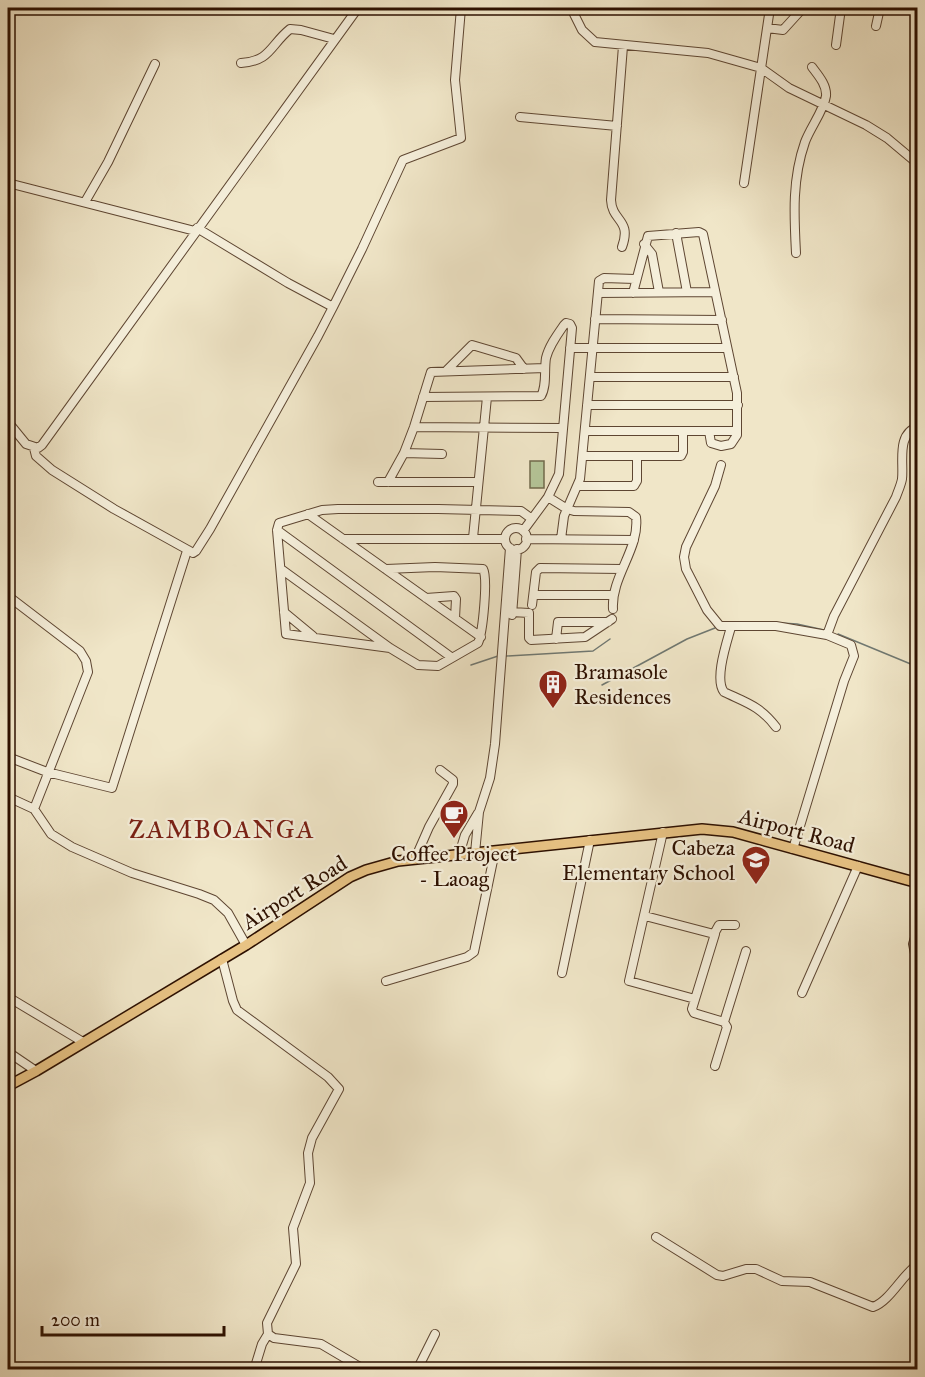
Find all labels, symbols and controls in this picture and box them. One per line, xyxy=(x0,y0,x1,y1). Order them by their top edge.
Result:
place label: Bramasole Residences xyxy=(574,658,671,710)
building icon: Bramasole Residences xyxy=(537,668,569,710)
cafe icon: Coffee Project - Laoag xyxy=(438,798,470,840)
street label: Airport Road xyxy=(735,802,858,859)
district label: ZAMBOANGA xyxy=(129,813,315,845)
place label: Cabeza Elementary School xyxy=(562,834,736,886)
place label: Coffee Project - Laoag xyxy=(391,840,517,892)
school or university icon: Cabeza Elementary School xyxy=(740,844,772,886)
street label: Airport Road xyxy=(236,849,352,936)
scale bar xyxy=(42,1299,224,1337)
text: 200 m xyxy=(51,1309,100,1331)

